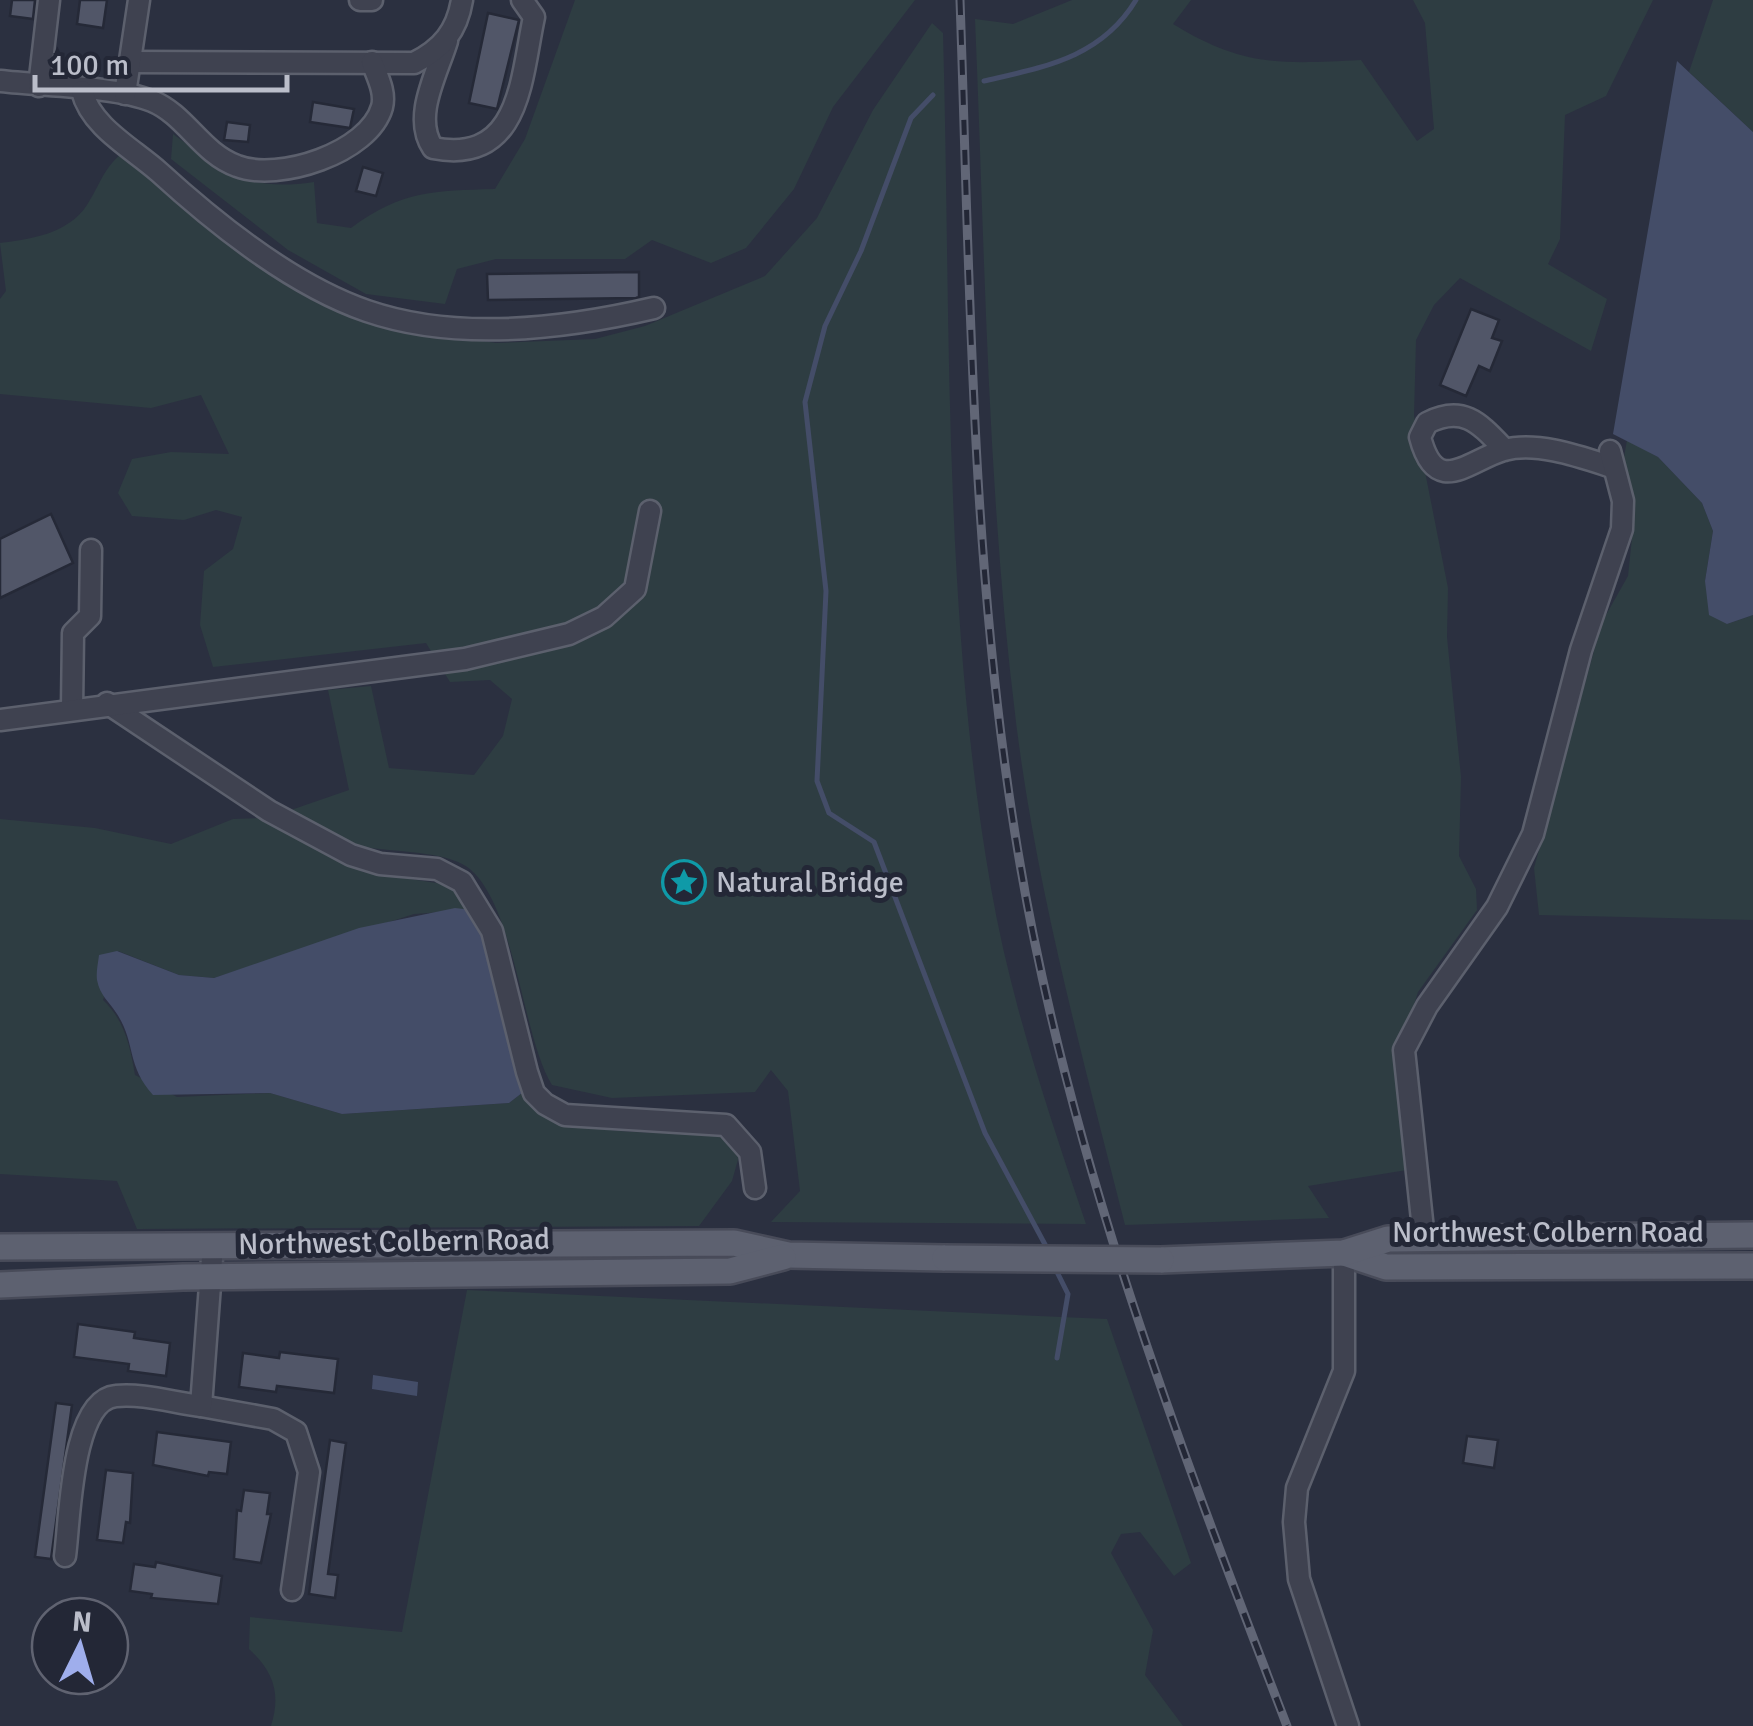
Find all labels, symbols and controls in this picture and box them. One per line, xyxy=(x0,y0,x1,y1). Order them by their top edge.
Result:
scale bar xyxy=(35,30,288,92)
text: 100 m xyxy=(50,47,129,84)
place icon: Natural Bridge xyxy=(661,859,707,905)
place label: Natural Bridge xyxy=(716,864,904,901)
street label: Northwest Colbern Road xyxy=(1392,1214,1704,1251)
street label: Northwest Colbern Road xyxy=(238,1221,550,1263)
north arrow xyxy=(30,1596,130,1696)
text: N xyxy=(71,1604,93,1640)

